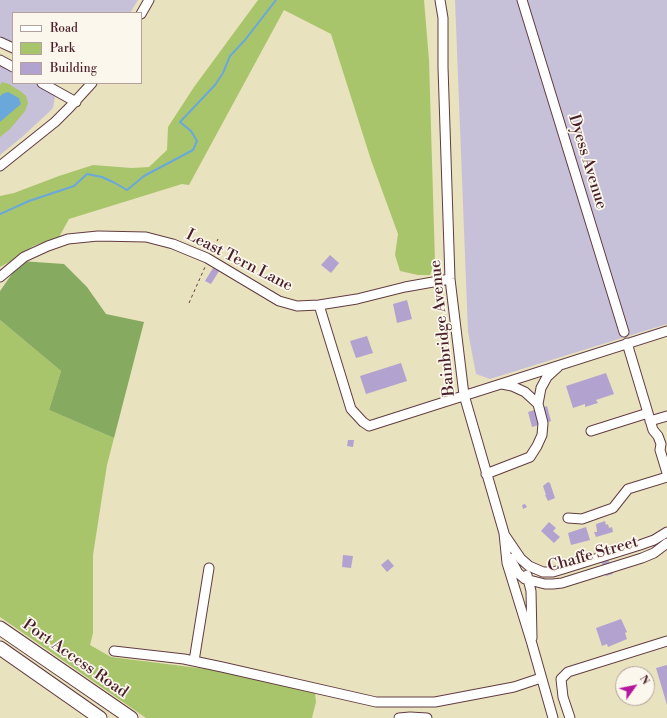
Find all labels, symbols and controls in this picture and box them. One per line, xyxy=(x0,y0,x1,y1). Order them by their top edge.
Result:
legend xyxy=(12,12,142,84)
text: Road xyxy=(50,21,78,36)
text: Park xyxy=(50,41,75,56)
text: Building xyxy=(50,61,97,76)
street label: Dyess Avenue xyxy=(563,112,611,212)
street label: Least Tern Lane xyxy=(182,226,296,296)
street label: Bainbridge Avenue xyxy=(426,259,460,397)
street label: Chaffe Street xyxy=(545,533,641,577)
street label: Port Access Road xyxy=(19,615,131,703)
north arrow xyxy=(615,666,655,706)
text: N xyxy=(636,673,652,687)

